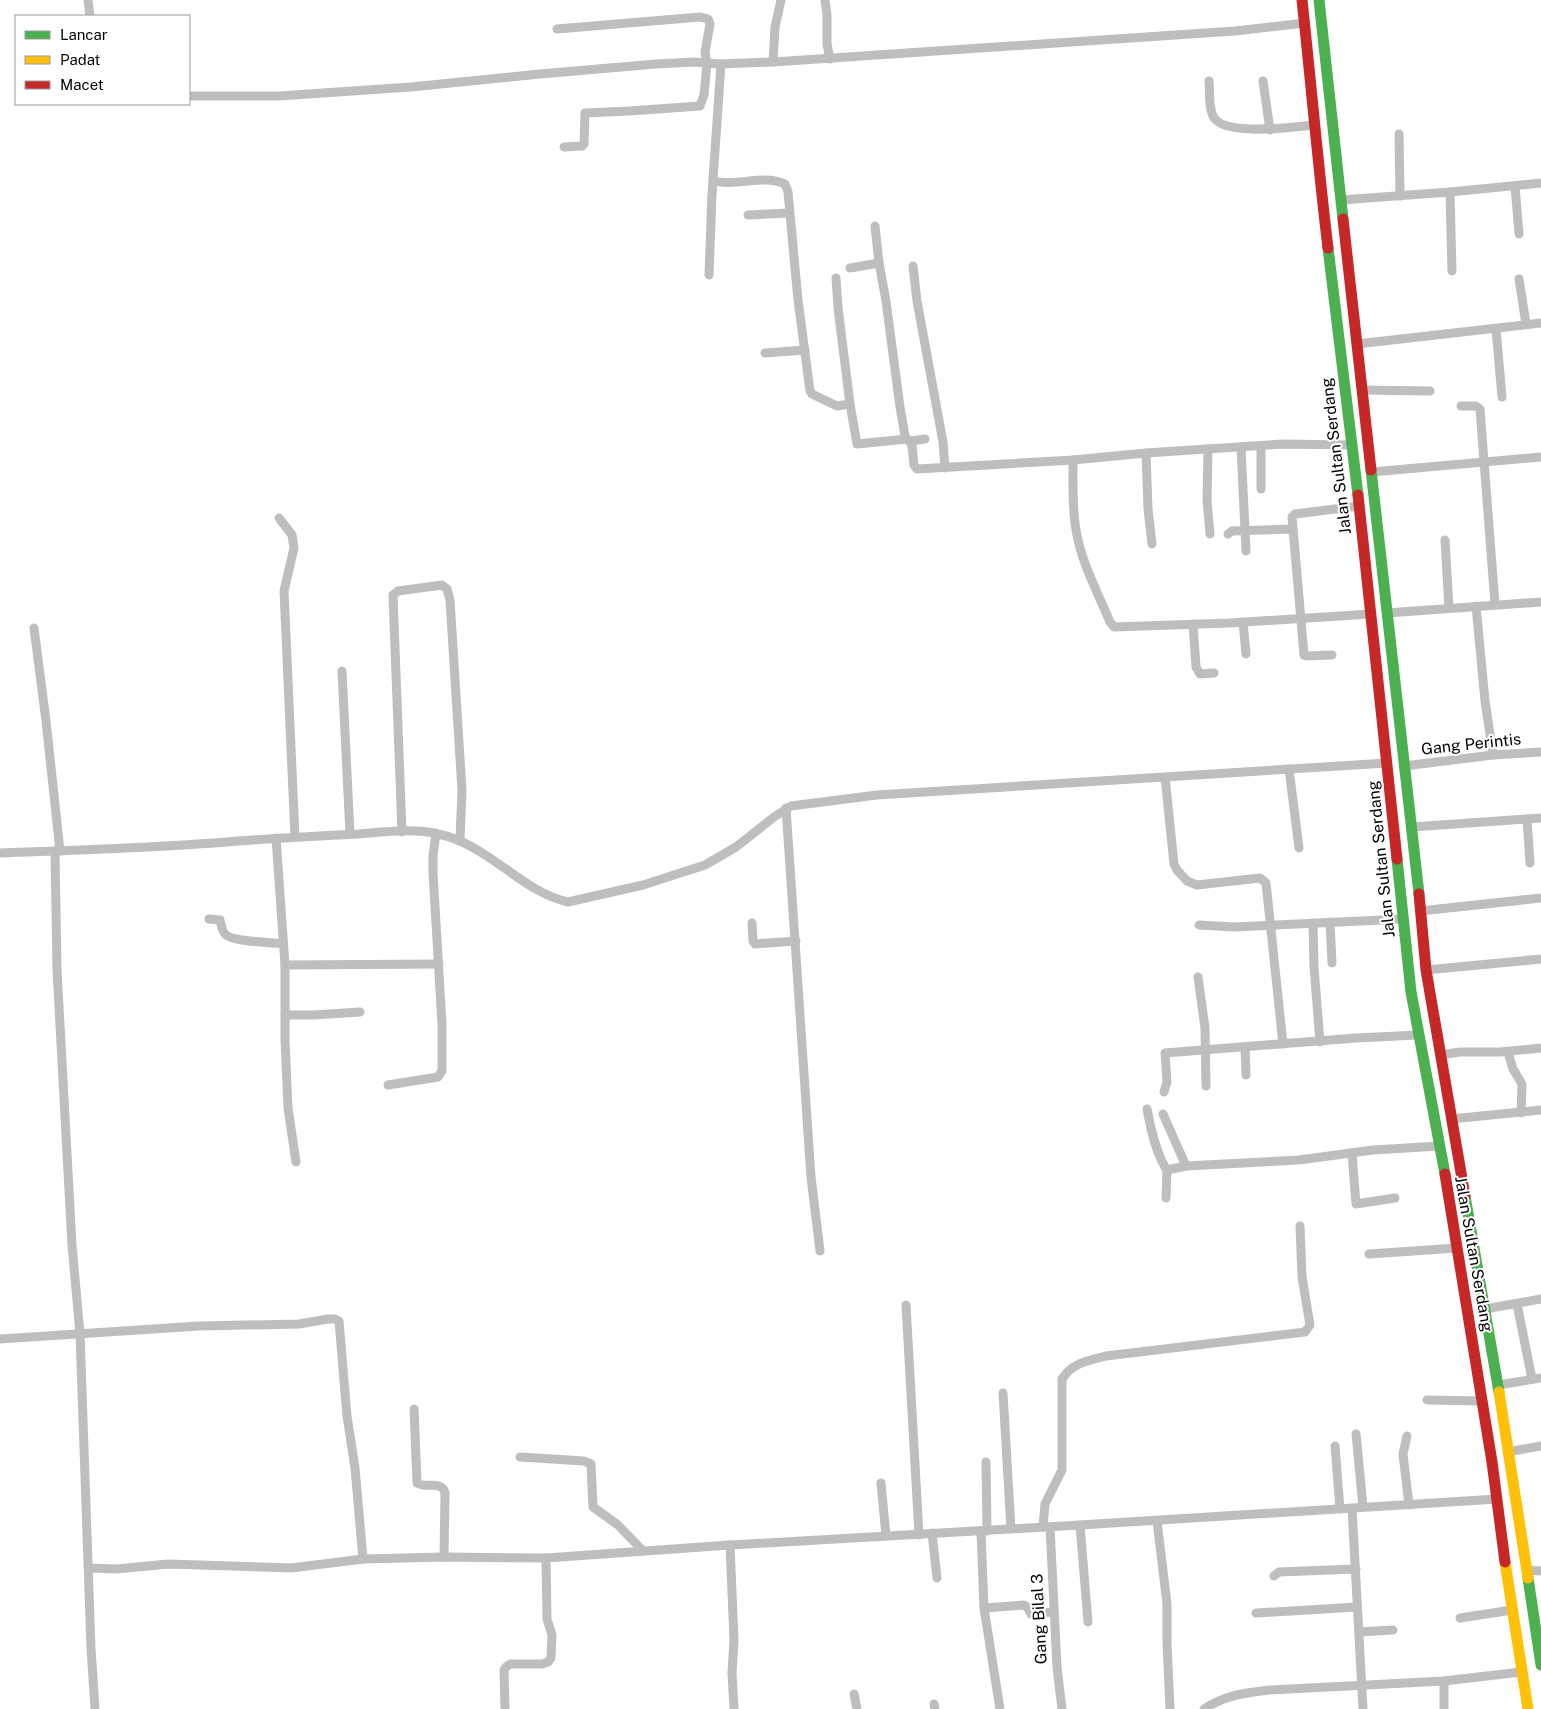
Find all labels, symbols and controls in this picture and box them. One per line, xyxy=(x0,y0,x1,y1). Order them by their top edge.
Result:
legend xyxy=(15,15,190,105)
text: Lancar xyxy=(60,26,108,43)
text: Padat xyxy=(60,51,101,68)
text: Macet xyxy=(60,76,104,93)
street label: Jalan Sultan Serdang xyxy=(1317,377,1355,535)
street label: Gang Perintis xyxy=(1420,729,1522,759)
street label: Jalan Sultan Serdang xyxy=(1363,780,1399,938)
street label: Jalan Sultan Serdang xyxy=(1451,1175,1497,1333)
street label: Gang Bilal 3 xyxy=(1027,1573,1051,1665)

